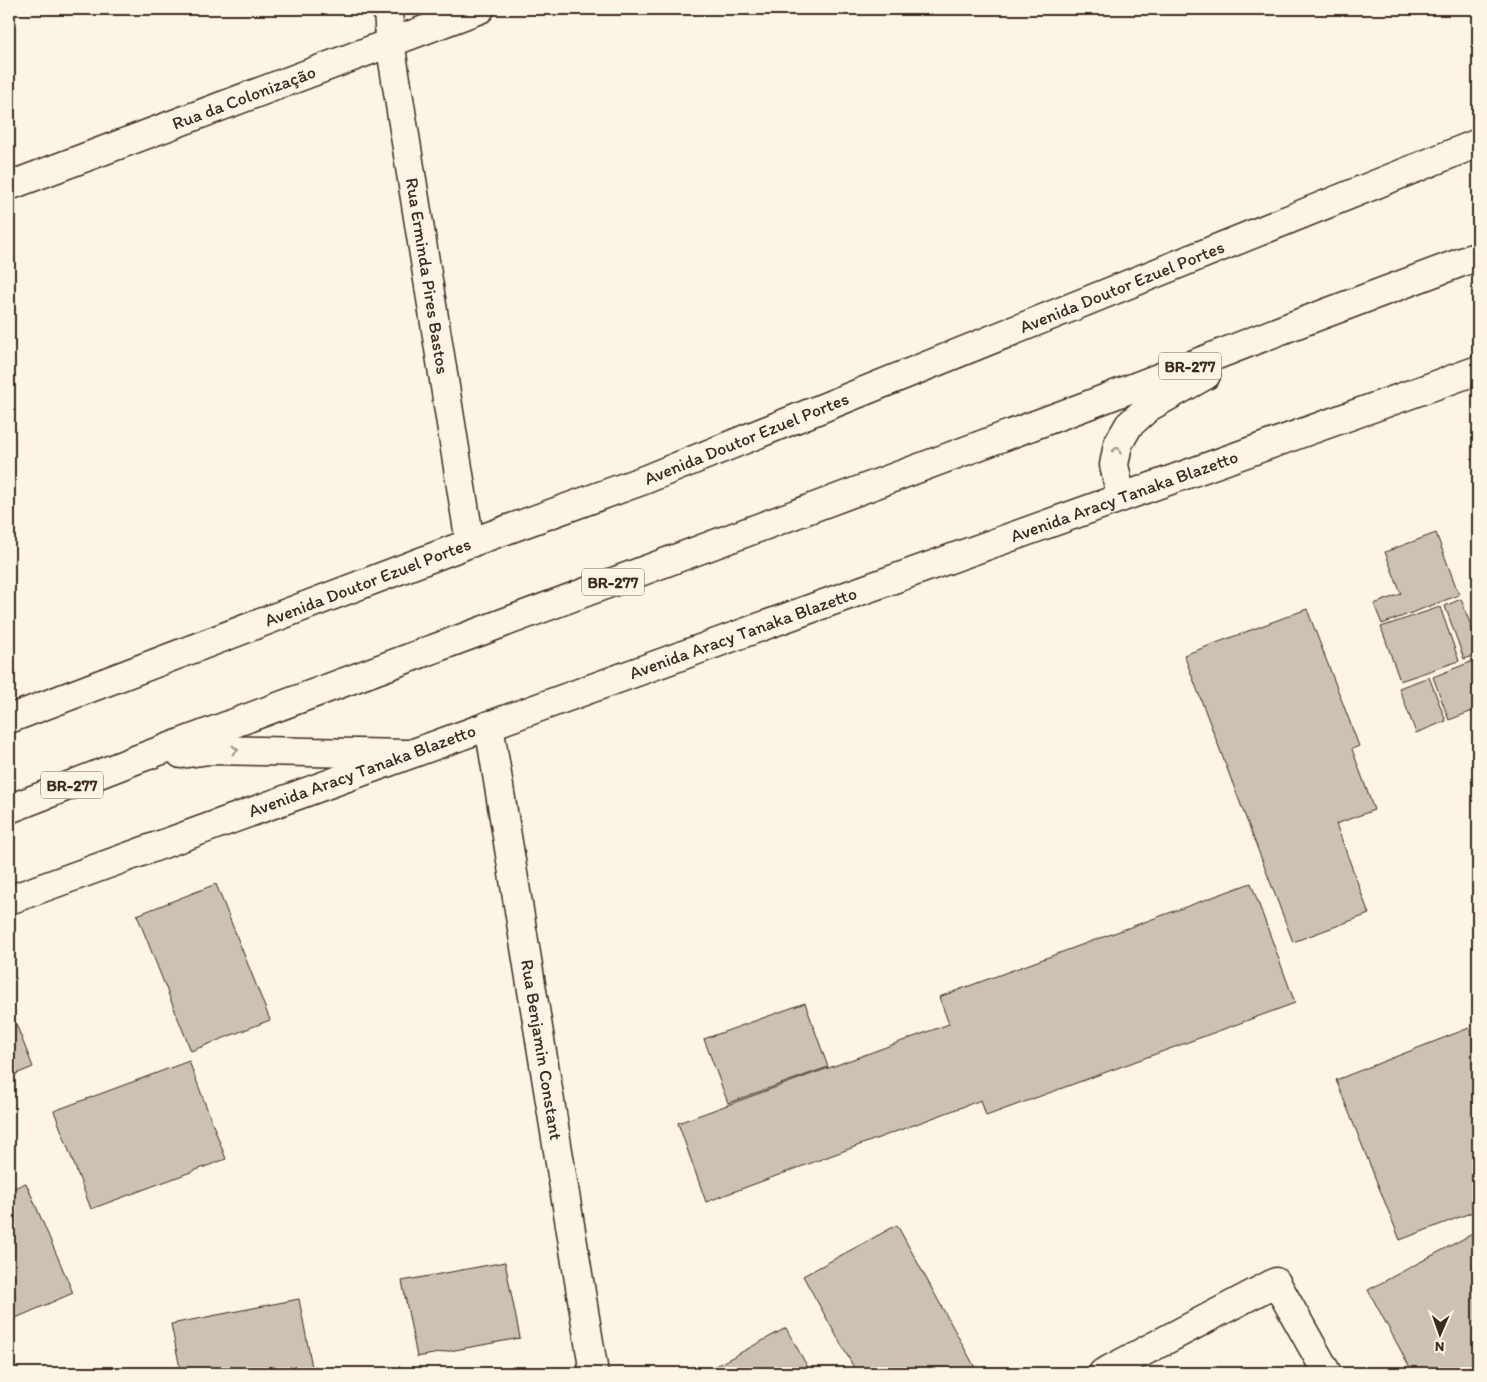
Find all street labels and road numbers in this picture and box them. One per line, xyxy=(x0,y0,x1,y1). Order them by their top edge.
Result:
street label: Rua da Colonização xyxy=(169,61,319,135)
street label: Rua Erminda Pires Bastos xyxy=(401,176,454,376)
street label: Avenida Doutor Ezuel Portes xyxy=(1016,236,1228,338)
road number: BR-277 xyxy=(1159,352,1221,380)
street label: Avenida Doutor Ezuel Portes xyxy=(641,387,852,490)
street label: Avenida Aracy Tanaka Blazetto xyxy=(1007,446,1241,547)
street label: Avenida Doutor Ezuel Portes xyxy=(262,533,474,631)
road number: BR-277 xyxy=(582,568,644,596)
street label: Avenida Aracy Tanaka Blazetto xyxy=(626,582,860,684)
street label: Avenida Aracy Tanaka Blazetto xyxy=(245,719,479,822)
road number: BR-277 xyxy=(41,772,103,798)
street label: Rua Benjamin Constant xyxy=(516,958,567,1142)

